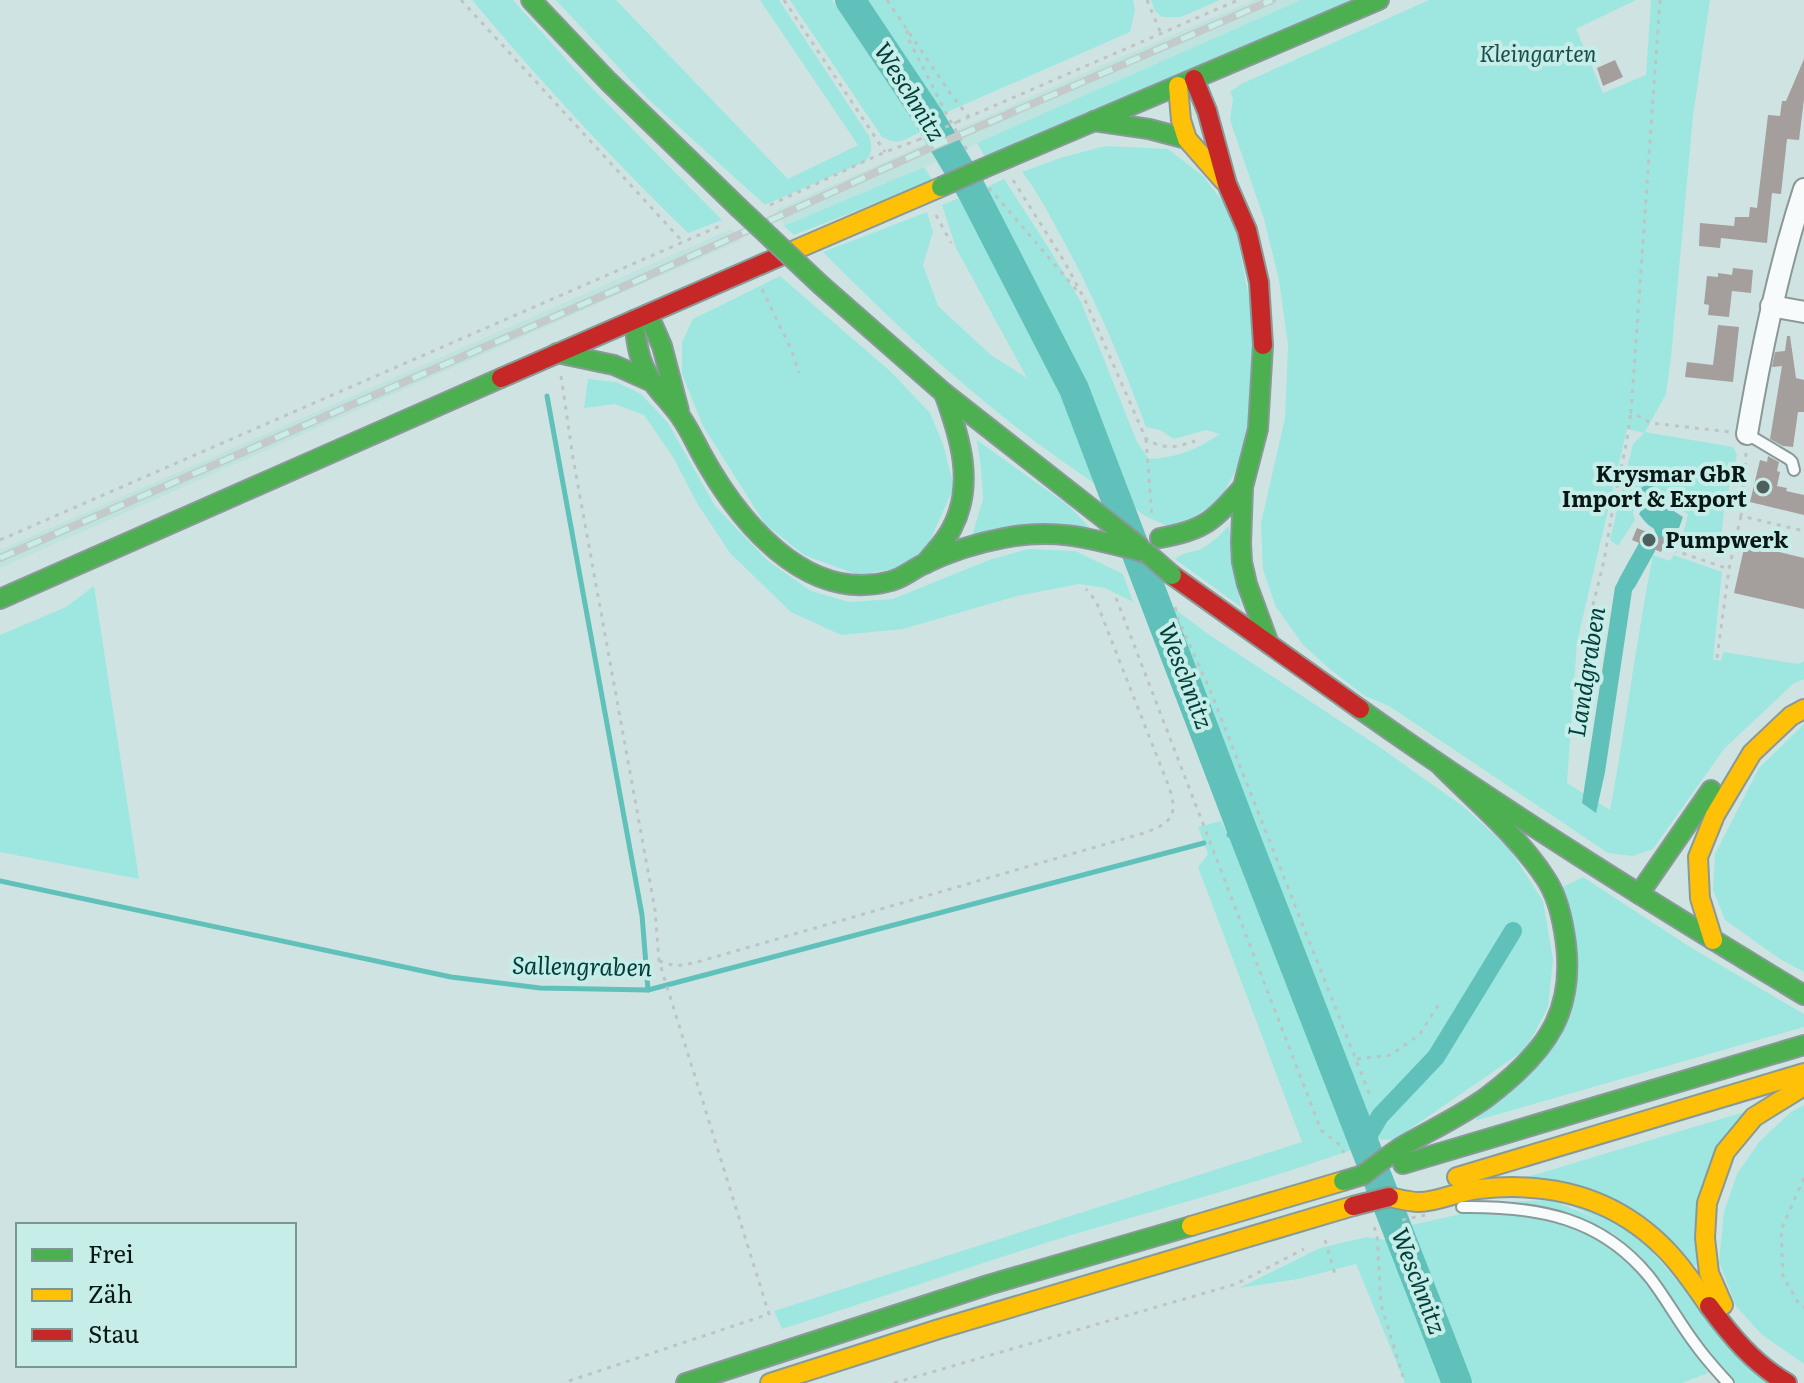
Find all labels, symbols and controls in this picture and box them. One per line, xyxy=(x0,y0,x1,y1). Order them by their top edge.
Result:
water label: Weschnitz xyxy=(867,34,955,147)
park label: Kleingarten xyxy=(1479,36,1597,69)
place label: Krysmar GbR Import & Export xyxy=(1562,456,1748,514)
marker: Krysmar GbR Import & Export xyxy=(1754,478,1772,496)
place label: Pumpwerk xyxy=(1665,522,1788,555)
marker: Pumpwerk xyxy=(1640,531,1658,549)
water label: Landgraben xyxy=(1557,604,1612,739)
water label: Weschnitz xyxy=(1151,617,1224,733)
water label: Sallengraben xyxy=(512,946,652,983)
water label: Weschnitz xyxy=(1384,1222,1457,1338)
legend xyxy=(16,1223,296,1367)
text: Frei xyxy=(88,1235,134,1270)
text: Zäh xyxy=(88,1275,133,1310)
text: Stau xyxy=(88,1315,139,1350)

